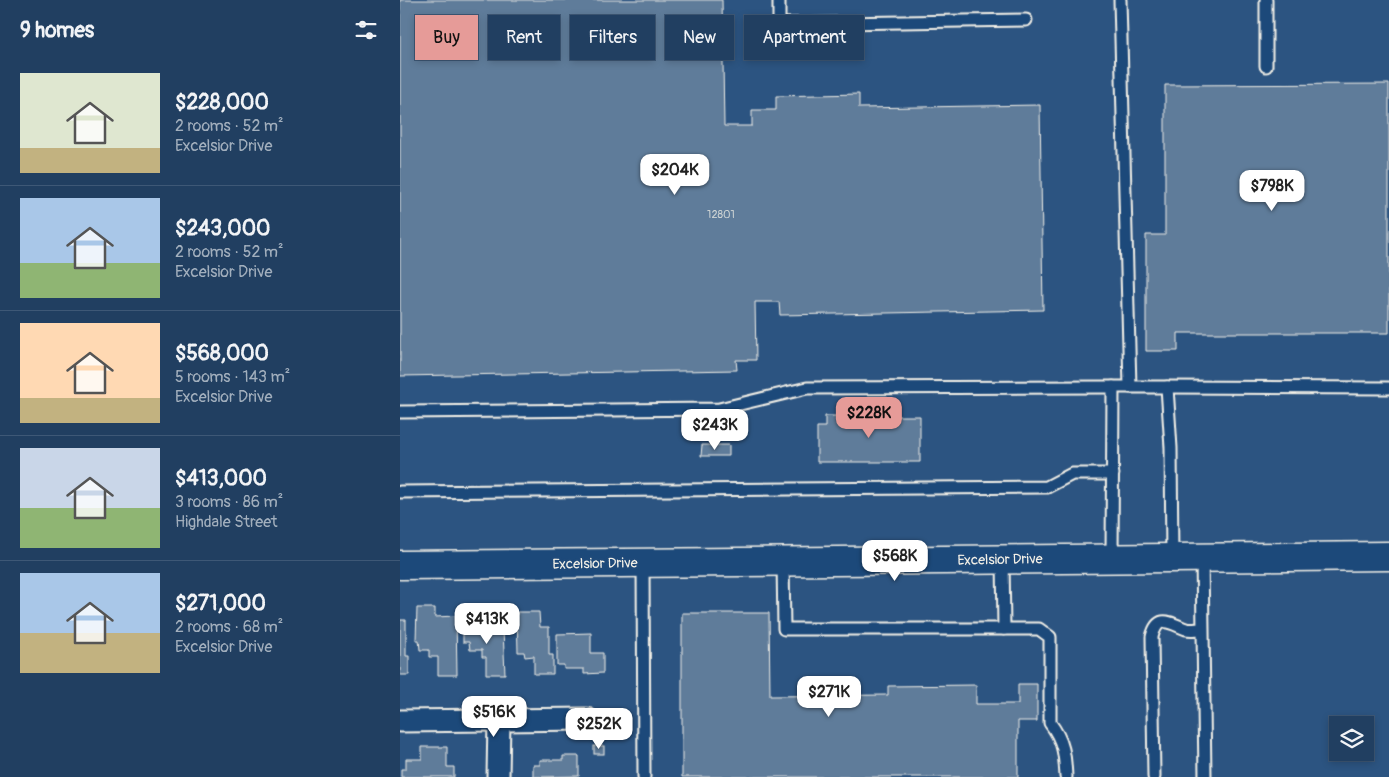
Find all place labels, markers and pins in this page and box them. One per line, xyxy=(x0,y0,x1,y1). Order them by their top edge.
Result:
pin: $204K xyxy=(640,154,710,196)
pin: $798K xyxy=(1237,170,1307,212)
pin: $228K xyxy=(834,396,904,439)
pin: $243K xyxy=(680,408,750,451)
pin: $568K xyxy=(860,540,930,582)
pin: $413K xyxy=(452,602,522,645)
pin: $271K xyxy=(794,676,864,718)
pin: $516K xyxy=(459,696,529,738)
pin: $252K xyxy=(564,708,634,750)

